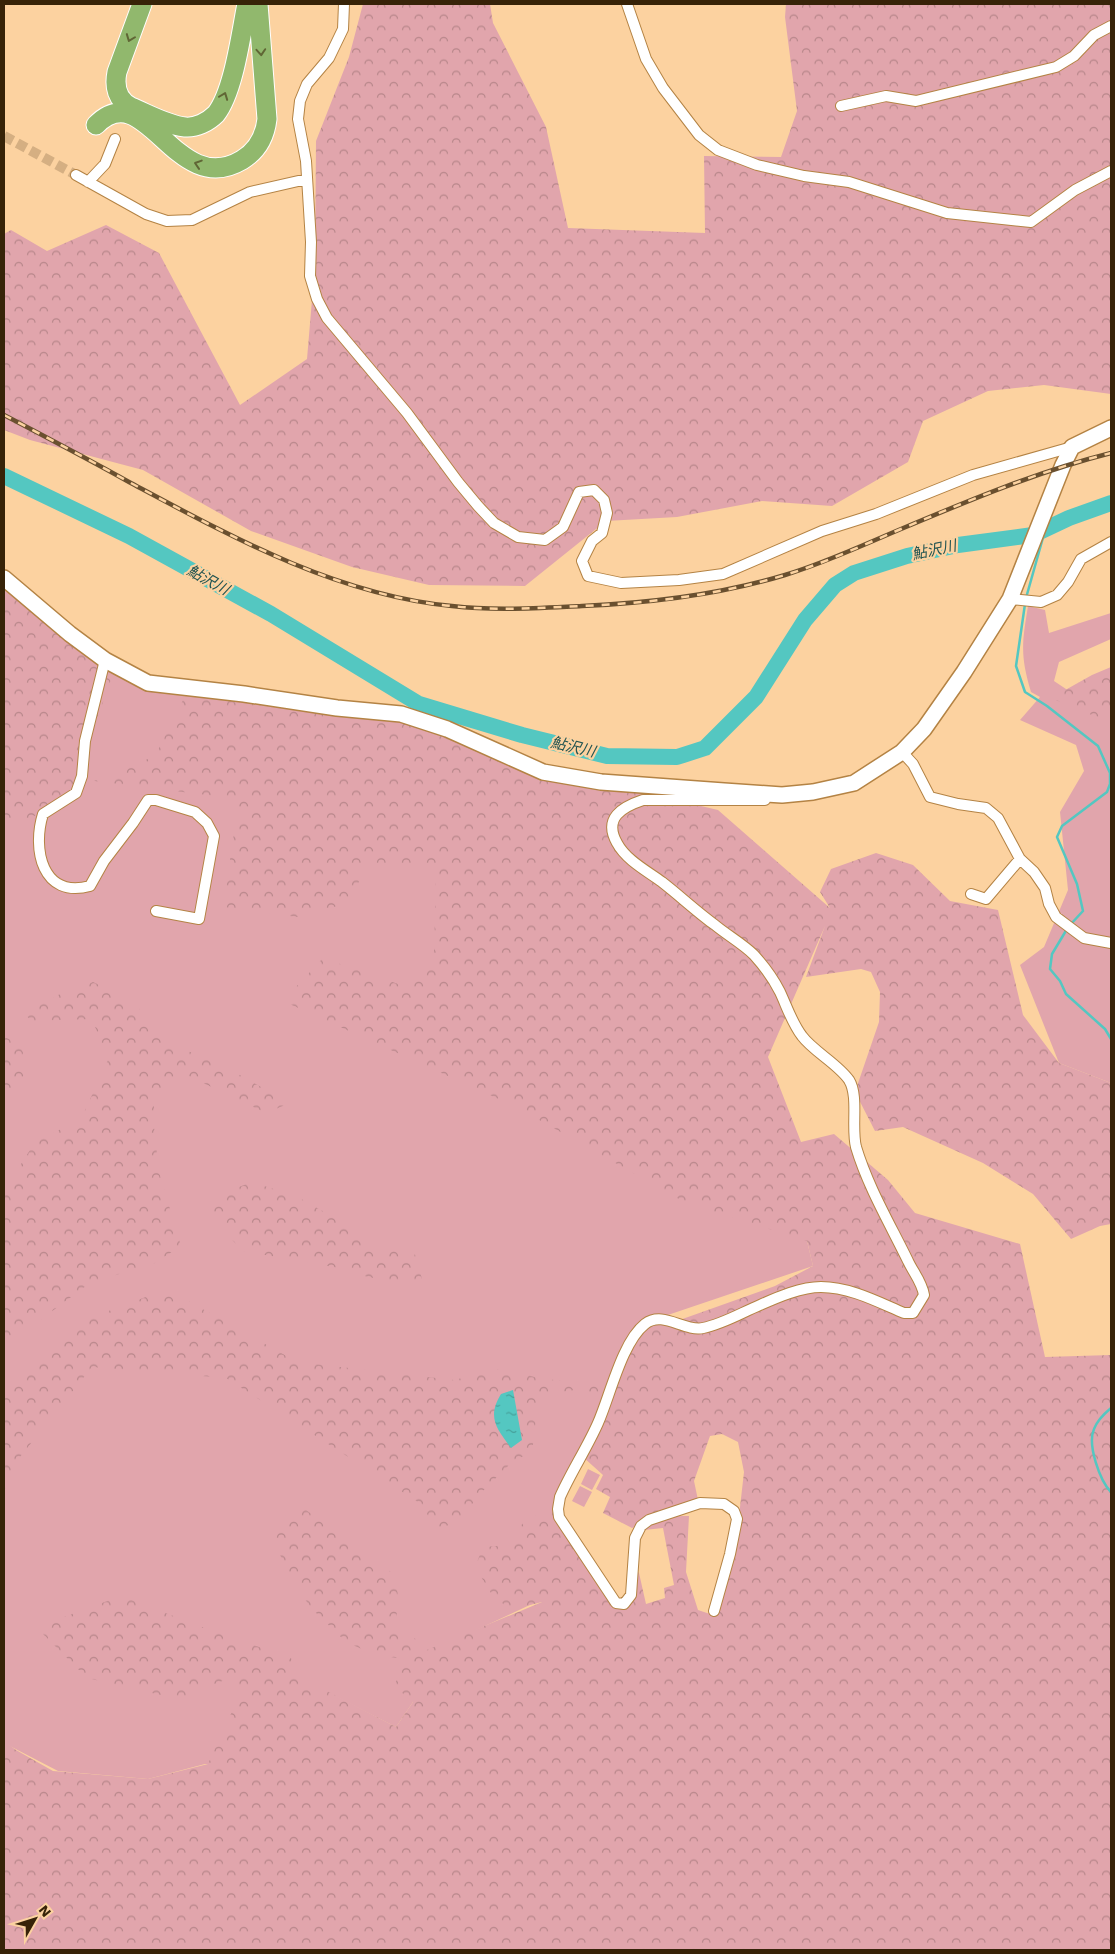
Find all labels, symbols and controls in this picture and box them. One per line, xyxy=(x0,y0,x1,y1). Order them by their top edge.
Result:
one-way arrow xyxy=(125,33,136,42)
one-way arrow xyxy=(256,49,267,57)
one-way arrow xyxy=(218,92,228,101)
one-way arrow xyxy=(194,159,203,169)
water label: 鮎沢川 xyxy=(910,536,960,563)
water label: 鮎沢川 xyxy=(184,561,234,600)
water label: 鮎沢川 xyxy=(549,733,599,761)
north arrow xyxy=(10,1894,60,1944)
text: N xyxy=(36,1902,55,1920)

